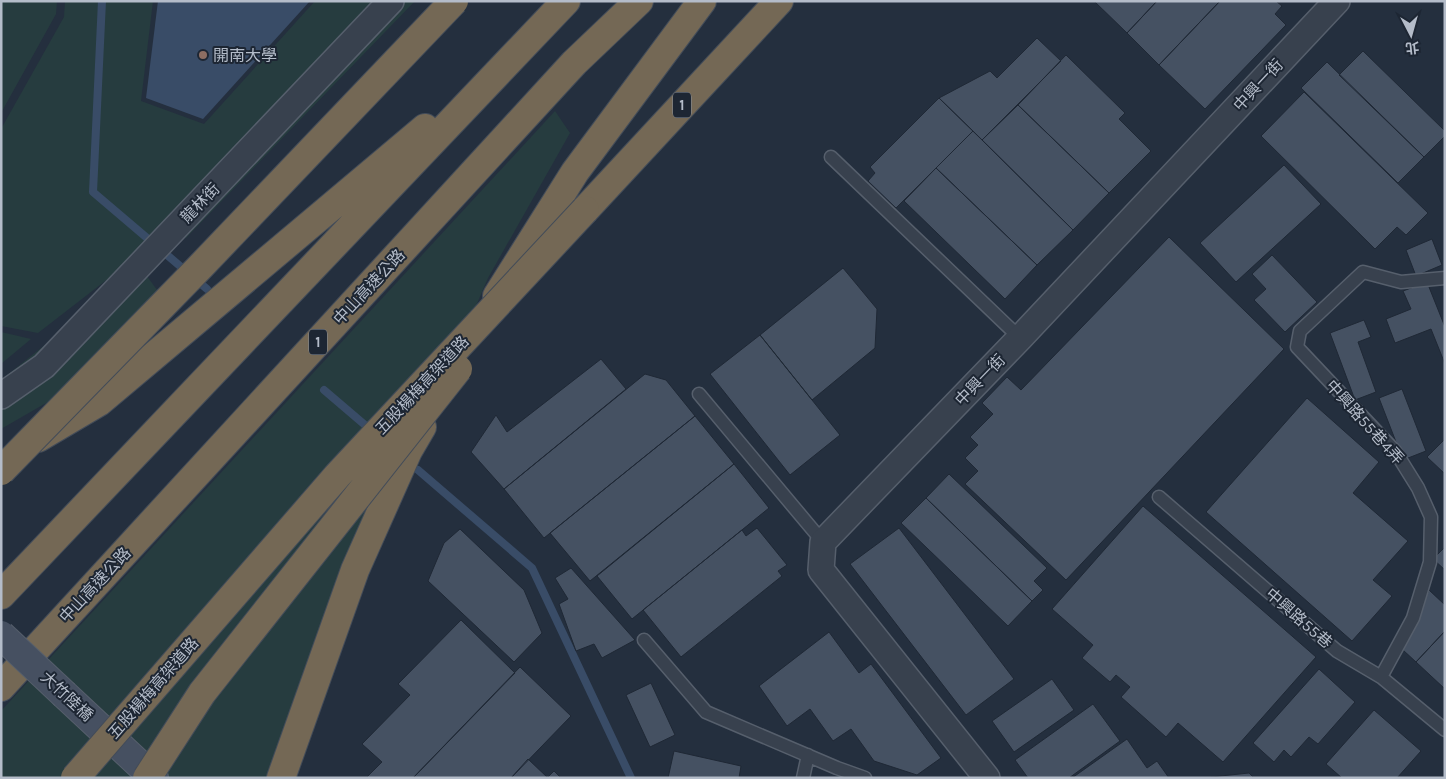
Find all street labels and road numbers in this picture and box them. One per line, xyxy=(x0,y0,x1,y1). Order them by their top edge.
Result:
street label: 中興一街 xyxy=(1229,55,1287,115)
road number: 1 xyxy=(673,92,691,118)
street label: 龍林街 xyxy=(176,179,224,227)
street label: 中山高速公路 xyxy=(329,245,409,329)
road number: 1 xyxy=(309,330,327,354)
street label: 五股楊梅高架道路 xyxy=(371,332,473,438)
street label: 中興一街 xyxy=(951,350,1009,410)
street label: 中興路55巷4弄 xyxy=(1322,376,1408,468)
street label: 中山高速公路 xyxy=(55,543,135,627)
street label: 中興路55巷 xyxy=(1262,584,1336,652)
street label: 五股楊梅高架道路 xyxy=(104,633,202,743)
street label: 大竹陸橋 xyxy=(37,667,97,725)

